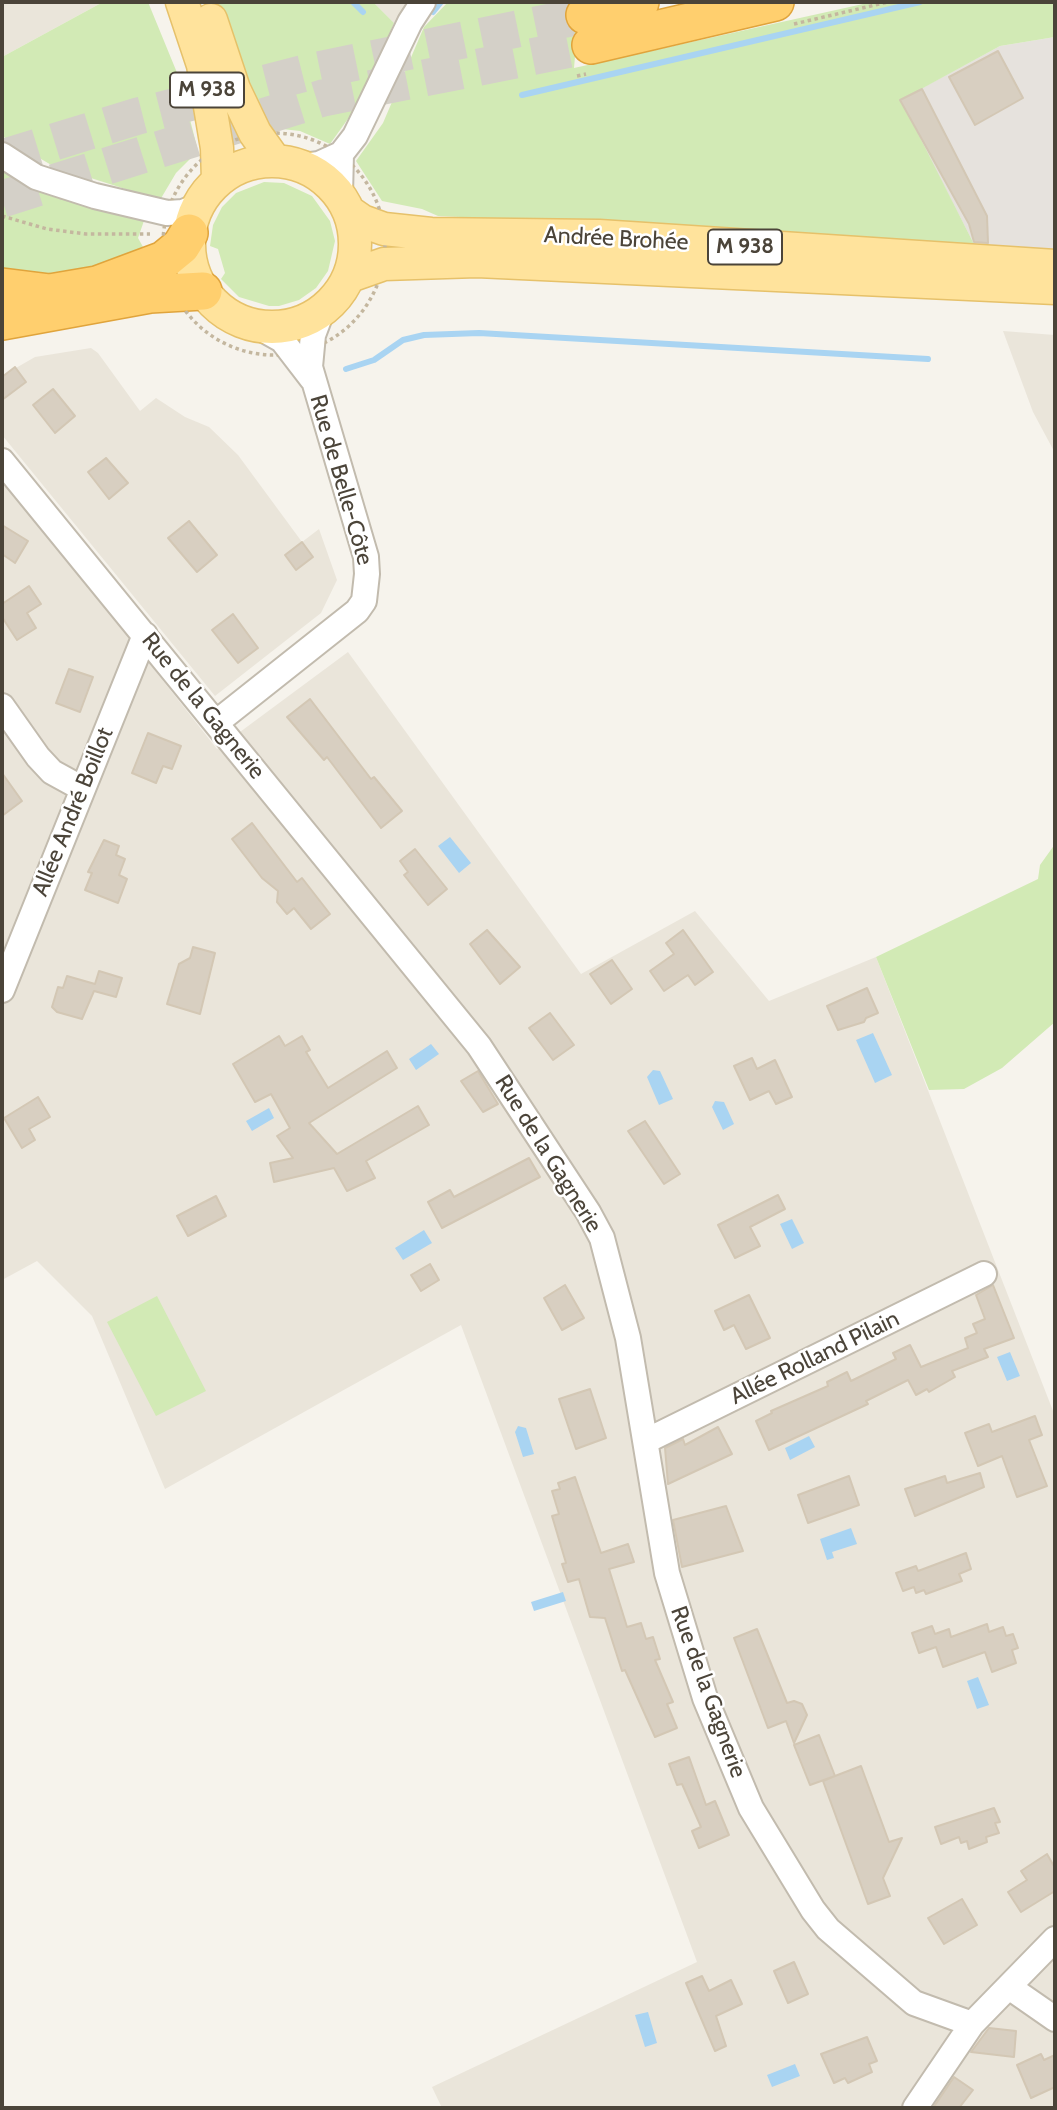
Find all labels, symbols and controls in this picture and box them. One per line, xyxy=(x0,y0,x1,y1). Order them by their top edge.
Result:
road number: M 938 xyxy=(170,72,244,108)
street label: Andrée Brohée xyxy=(543,221,689,257)
road number: M 938 xyxy=(708,230,782,264)
street label: Rue de Belle-Côte xyxy=(303,392,379,568)
street label: Rue de la Gagnerie xyxy=(135,627,271,785)
street label: Allée André Boillot xyxy=(27,724,119,900)
street label: Rue de la Gagnerie xyxy=(488,1070,608,1238)
street label: Allée Rolland Pilain xyxy=(726,1305,904,1411)
street label: Rue de la Gagnerie xyxy=(664,1602,752,1782)

